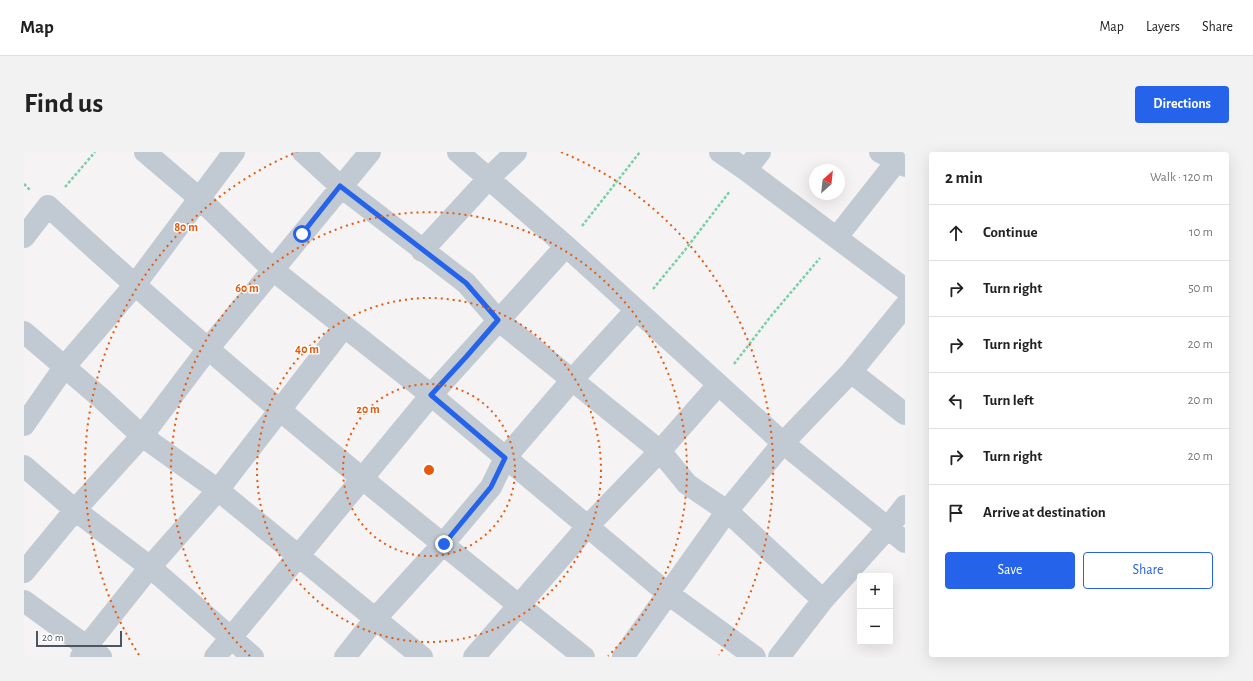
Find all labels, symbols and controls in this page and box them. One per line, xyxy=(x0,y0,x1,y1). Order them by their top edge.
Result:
text: Map xyxy=(20,18,54,37)
text: Map xyxy=(1099,20,1124,34)
text: Layers xyxy=(1146,20,1180,34)
text: Share xyxy=(1202,20,1233,34)
button: Directions xyxy=(1135,86,1229,123)
text: Find us xyxy=(24,90,103,118)
north arrow xyxy=(809,164,845,200)
text: 2 min xyxy=(945,169,983,186)
text: Walk · 120 m xyxy=(1150,171,1213,184)
text: 80 m xyxy=(174,221,198,233)
icon: ahead xyxy=(945,222,967,244)
route start xyxy=(293,225,311,243)
text: Continue xyxy=(983,225,1038,240)
text: 10 m xyxy=(1189,226,1213,239)
icon: right xyxy=(945,278,967,300)
text: Turn right xyxy=(983,281,1042,296)
text: 60 m xyxy=(235,282,259,294)
text: 50 m xyxy=(1188,282,1213,295)
icon: right xyxy=(945,334,967,356)
text: Turn right xyxy=(983,337,1042,352)
text: 20 m xyxy=(1188,338,1213,351)
text: 40 m xyxy=(295,343,319,355)
icon: left xyxy=(945,390,967,412)
text: Turn left xyxy=(983,393,1034,408)
text: 20 m xyxy=(1188,394,1213,407)
text: 20 m xyxy=(356,403,380,415)
icon: right xyxy=(945,446,967,468)
text: Turn right xyxy=(983,449,1042,464)
text: 20 m xyxy=(1188,450,1213,463)
centre of rings xyxy=(422,463,436,477)
icon: arrive xyxy=(945,502,967,524)
text: Arrive at destination xyxy=(983,505,1106,520)
route end xyxy=(435,535,453,553)
button: Save xyxy=(945,552,1075,589)
button: Share xyxy=(1083,552,1213,589)
map controls xyxy=(857,573,893,645)
button: + xyxy=(857,573,893,609)
button: − xyxy=(857,609,893,645)
scale bar xyxy=(36,629,122,648)
text: 20 m xyxy=(42,632,63,643)

